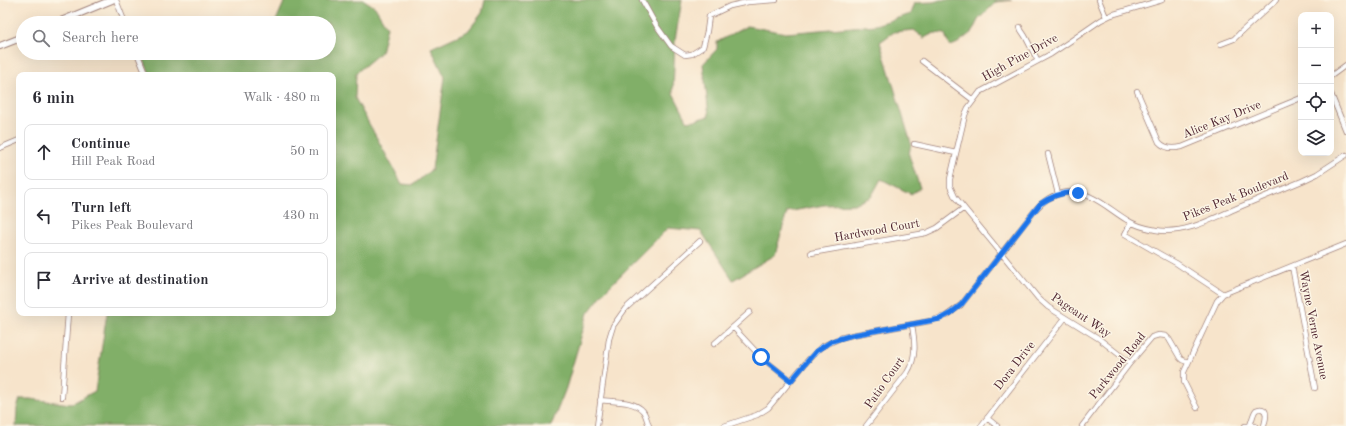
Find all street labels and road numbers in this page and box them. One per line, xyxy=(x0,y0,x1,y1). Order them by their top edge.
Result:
street label: High Pine Drive xyxy=(980,32,1060,84)
street label: Alice Kay Drive xyxy=(1181,99,1263,141)
street label: Pikes Peak Boulevard xyxy=(1181,170,1291,224)
street label: Hardwood Court xyxy=(833,218,921,244)
street label: Wayne Verne Avenue xyxy=(1296,269,1330,381)
street label: Pageant Way xyxy=(1049,292,1114,341)
street label: Parkwood Road xyxy=(1088,330,1148,402)
street label: Dora Drive xyxy=(992,339,1038,393)
street label: Patio Court xyxy=(863,355,907,411)

